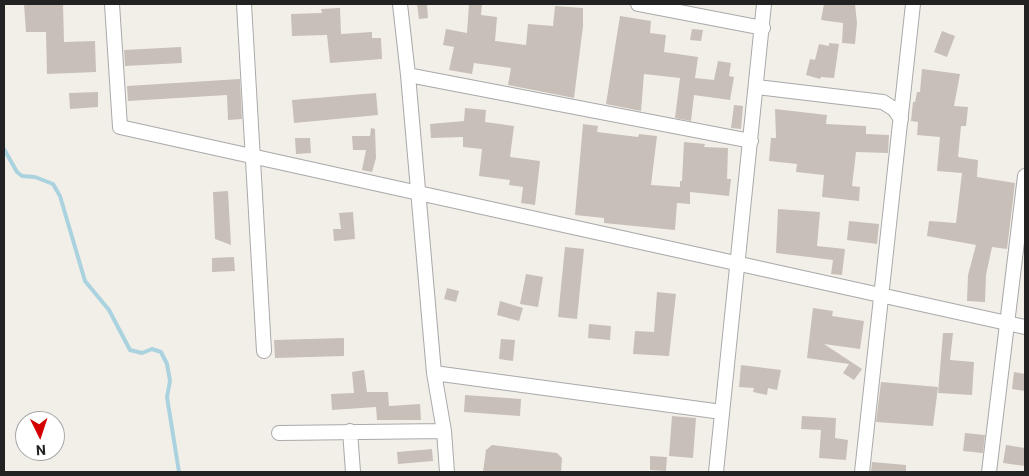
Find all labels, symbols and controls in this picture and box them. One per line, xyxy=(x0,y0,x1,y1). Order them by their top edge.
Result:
north arrow xyxy=(15,411,65,461)
text: N xyxy=(35,442,46,458)

